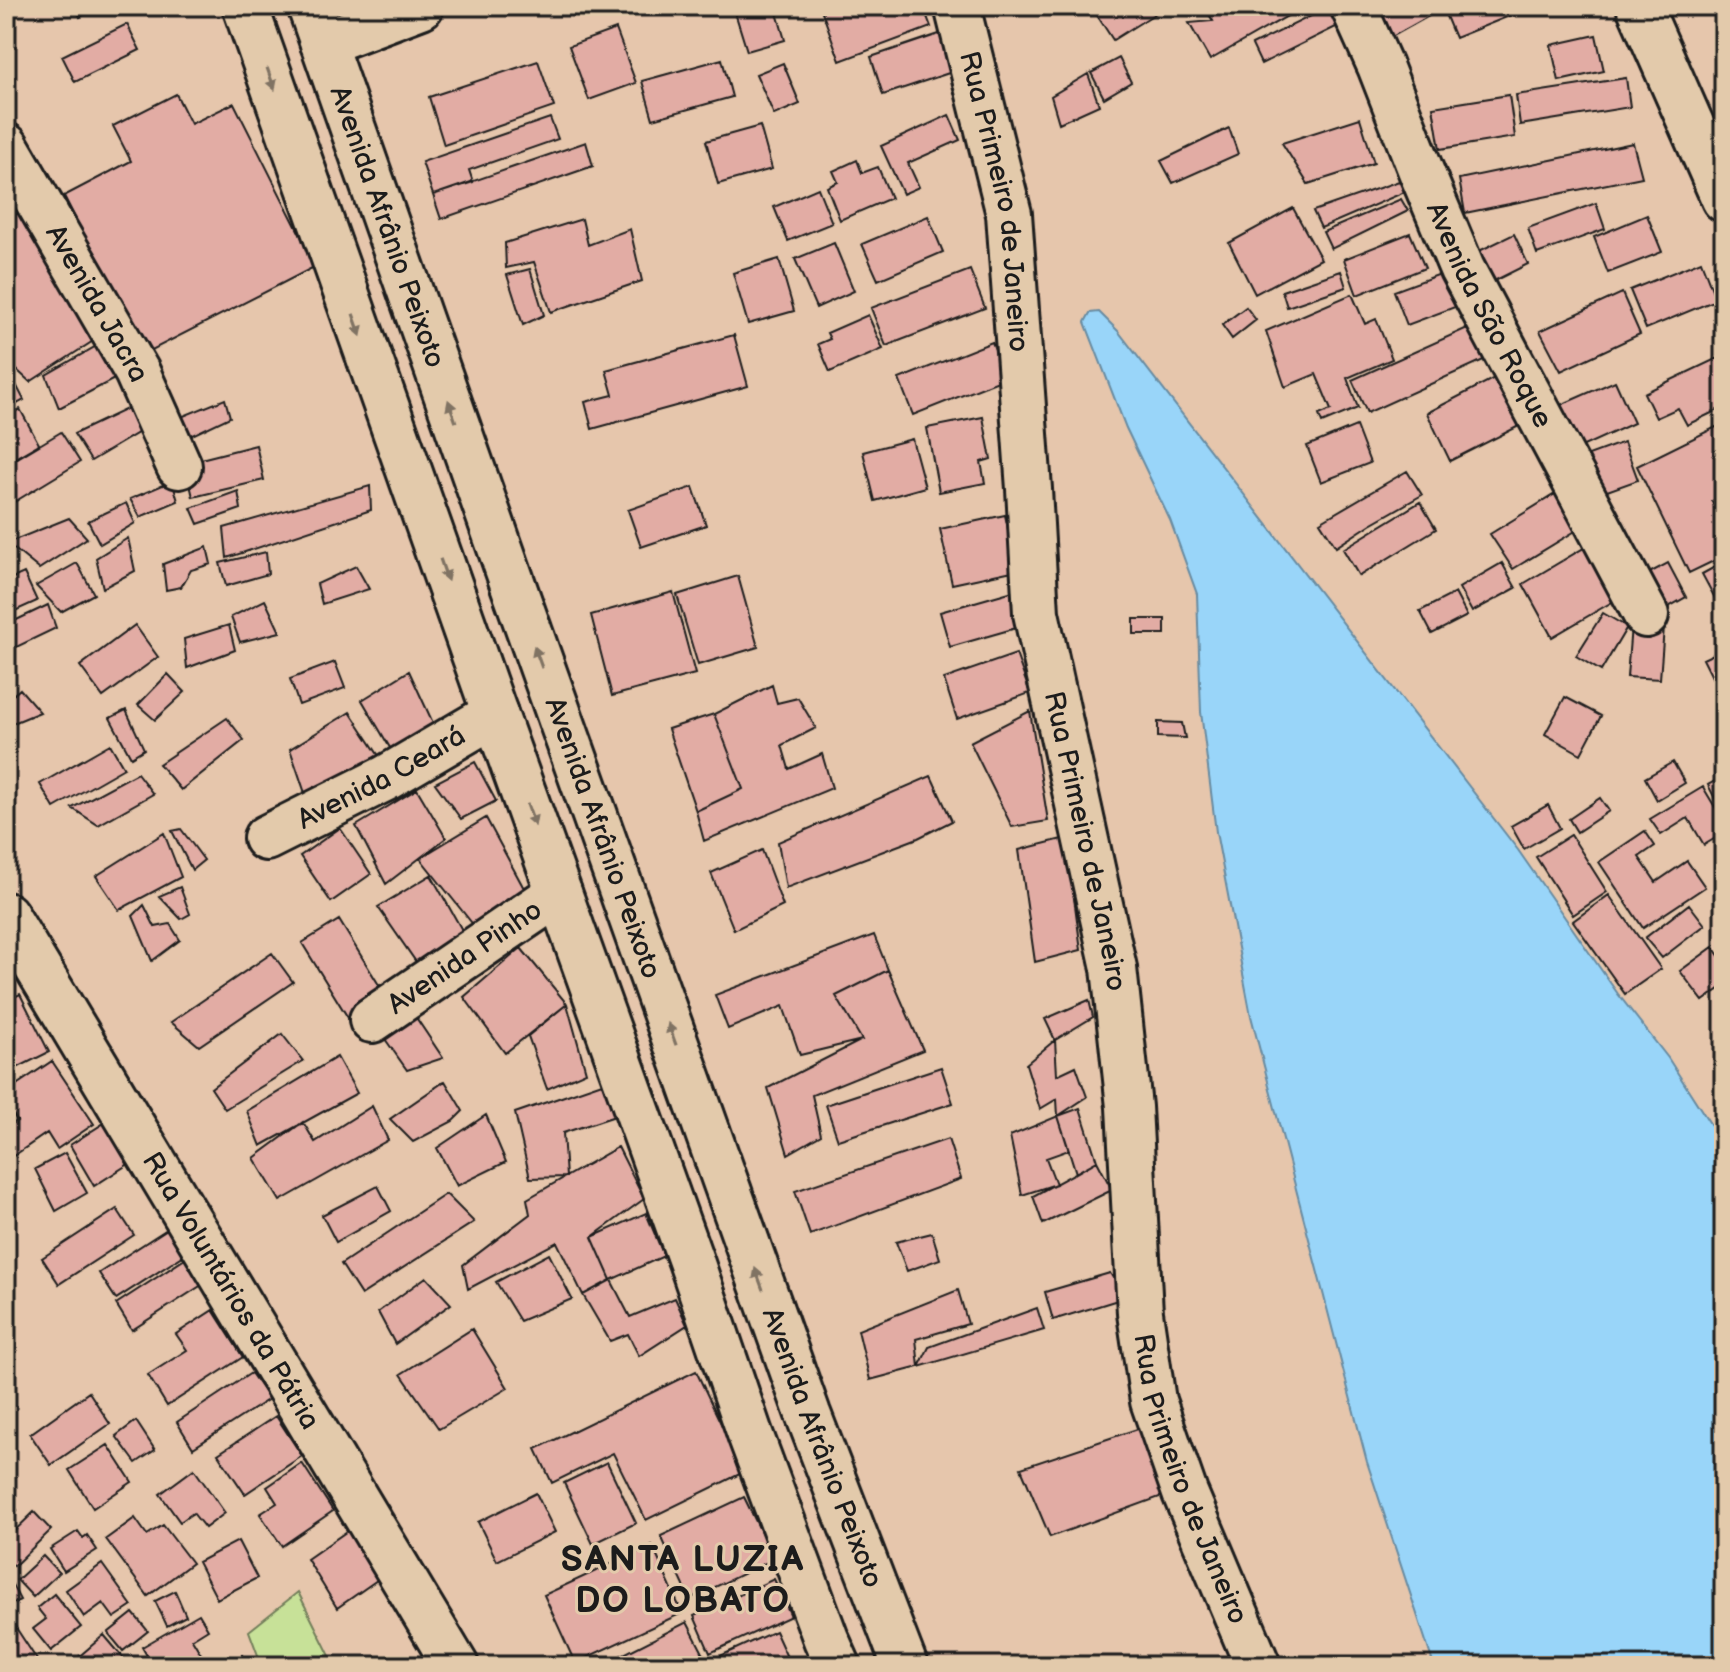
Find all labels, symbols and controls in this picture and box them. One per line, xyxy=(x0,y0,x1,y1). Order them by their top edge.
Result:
street label: Rua Primeiro de Janeiro xyxy=(952,48,1035,353)
one-way arrow xyxy=(265,68,278,92)
street label: Avenida Afrânio Peixoto xyxy=(323,82,452,372)
street label: Avenida São Roque xyxy=(1419,197,1560,433)
street label: Avenida Jacra xyxy=(39,219,156,387)
one-way arrow xyxy=(352,313,364,337)
one-way arrow xyxy=(446,399,458,423)
one-way arrow xyxy=(438,558,450,582)
one-way arrow xyxy=(532,644,544,668)
street label: Rua Primeiro de Janeiro xyxy=(1037,688,1133,993)
street label: Avenida Afrânio Peixoto xyxy=(538,693,668,983)
street label: Avenida Ceará xyxy=(292,719,471,836)
one-way arrow xyxy=(525,803,538,827)
street label: Avenida Pinho xyxy=(381,893,548,1021)
one-way arrow xyxy=(666,1021,678,1045)
street label: Rua Voluntários da Pátria xyxy=(135,1146,327,1435)
one-way arrow xyxy=(753,1266,765,1290)
street label: Avenida Afrânio Peixoto xyxy=(755,1303,890,1592)
street label: Rua Primeiro de Janeiro xyxy=(1127,1332,1255,1629)
district label: SANTA LUZIA DO LOBATO xyxy=(561,1539,805,1623)

